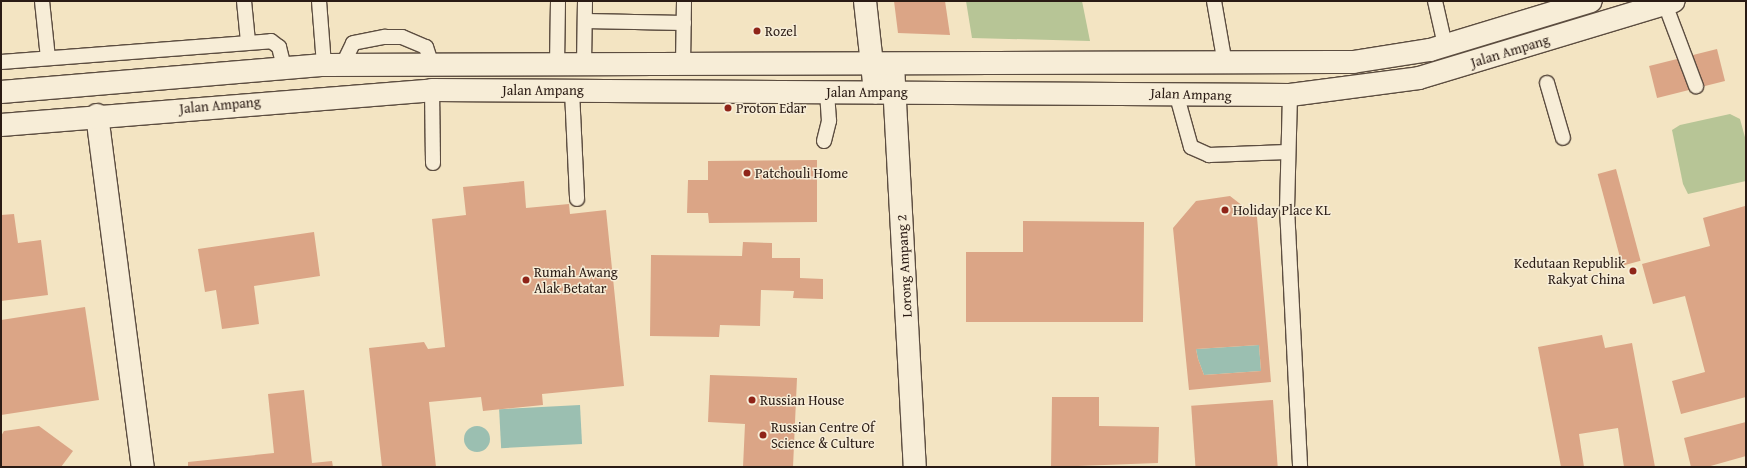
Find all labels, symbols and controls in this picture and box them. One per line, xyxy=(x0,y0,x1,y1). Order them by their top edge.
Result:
place label: Rozel xyxy=(765,23,797,39)
marker: Rozel xyxy=(752,26,762,36)
street label: Jalan Ampang xyxy=(1469,31,1551,71)
street label: Jalan Ampang xyxy=(502,82,584,98)
street label: Jalan Ampang xyxy=(826,84,908,100)
street label: Jalan Ampang xyxy=(1150,84,1232,104)
street label: Jalan Ampang xyxy=(179,93,261,117)
place label: Proton Edar xyxy=(736,100,806,116)
marker: Proton Edar xyxy=(723,103,733,113)
place label: Patchouli Home xyxy=(755,165,848,181)
marker: Patchouli Home xyxy=(742,168,752,178)
place label: Holiday Place KL xyxy=(1233,202,1330,218)
marker: Holiday Place KL xyxy=(1220,205,1230,215)
street label: Lorong Ampang 2 xyxy=(893,214,915,318)
place label: Kedutaan Republik Rakyat China xyxy=(1514,255,1625,288)
place label: Rumah Awang Alak Betatar xyxy=(534,264,618,296)
marker: Kedutaan Republik Rakyat China xyxy=(1628,266,1638,276)
marker: Rumah Awang Alak Betatar xyxy=(521,275,531,285)
place label: Russian House xyxy=(760,392,844,408)
marker: Russian House xyxy=(747,395,757,405)
place label: Russian Centre Of Science & Culture xyxy=(771,419,875,452)
marker: Russian Centre Of Science & Culture xyxy=(758,430,768,440)

